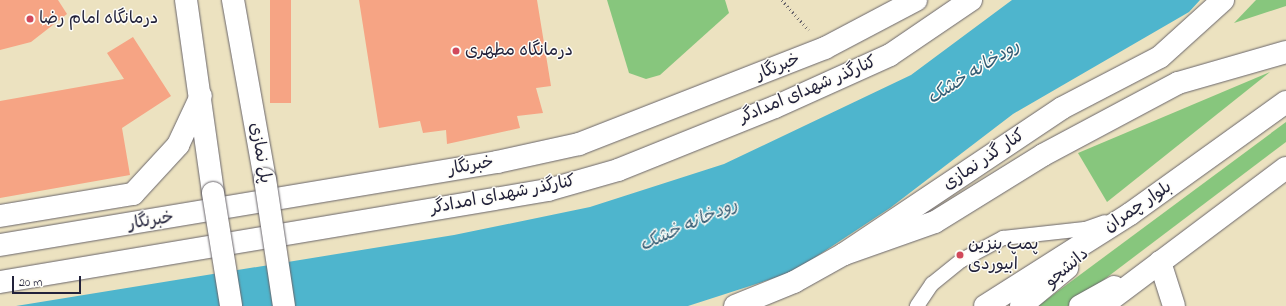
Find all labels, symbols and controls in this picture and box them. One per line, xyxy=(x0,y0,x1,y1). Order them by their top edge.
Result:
place label: درمانگاه امام رضا xyxy=(39,9,158,29)
marker: درمانگاه امام رضا xyxy=(24,13,36,25)
water label: رودخانه خشک xyxy=(924,36,1024,110)
place label: درمانگاه مطهری xyxy=(465,41,573,61)
marker: درمانگاه مطهری xyxy=(450,45,462,57)
street label: خبرنگار xyxy=(753,49,803,85)
street label: کنارگذر شهدای امدادگر xyxy=(736,52,880,128)
street label: پل نمازی xyxy=(245,121,275,185)
street label: کنار گذر نمازی xyxy=(939,125,1029,195)
street label: خبرنگار xyxy=(447,152,495,180)
street label: کنارگذر شهدای امدادگر xyxy=(429,171,577,219)
street label: بلوار چمران xyxy=(1100,177,1176,237)
water label: رودخانه خشک xyxy=(637,195,741,257)
street label: خبرنگار xyxy=(127,207,175,235)
place label: پمپ بنزین ابیوردی xyxy=(968,235,1038,275)
street label: دانشجو xyxy=(1041,244,1093,292)
marker: پمپ بنزین ابیوردی xyxy=(955,250,965,260)
scale bar xyxy=(14,268,83,294)
text: 20 m xyxy=(19,274,42,292)

